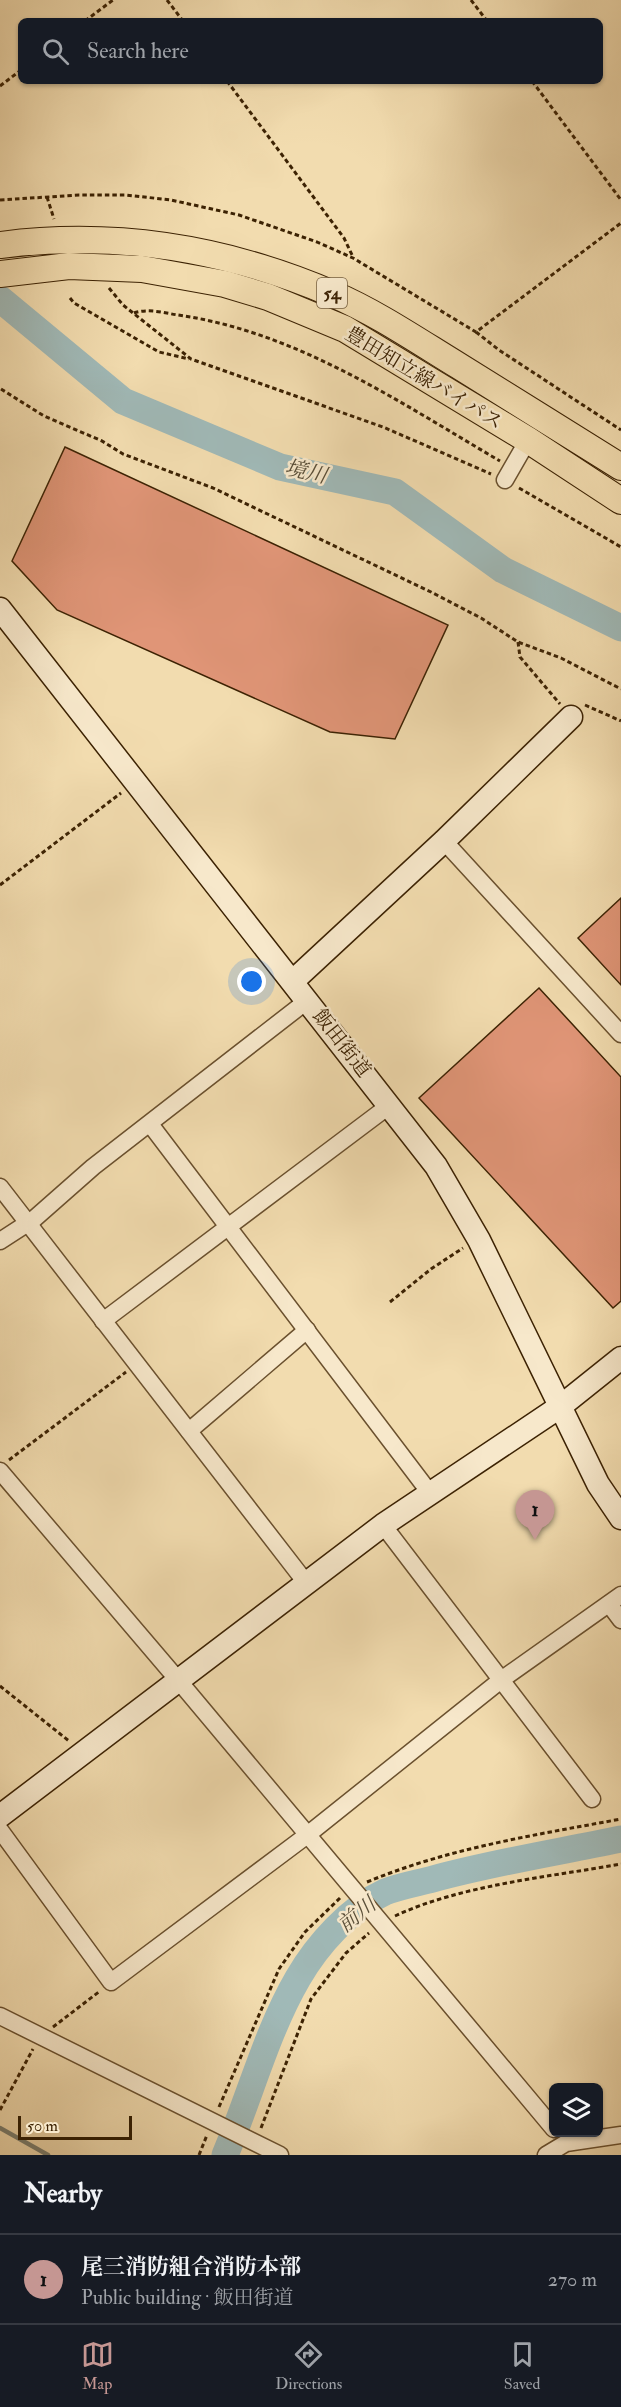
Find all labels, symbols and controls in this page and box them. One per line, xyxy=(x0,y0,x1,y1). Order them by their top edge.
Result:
search box xyxy=(18,18,603,84)
icon: search xyxy=(39,35,72,68)
text: Search here xyxy=(87,37,189,65)
road number: 54 xyxy=(317,278,347,308)
street label: 豊田知立線バイパス xyxy=(341,321,507,435)
water label: 境川 xyxy=(283,454,331,490)
your location xyxy=(237,967,266,996)
street label: 飯田街道 xyxy=(308,1004,376,1082)
pin: 1 xyxy=(516,1490,554,1540)
water label: 前川 xyxy=(332,1890,383,1939)
map controls xyxy=(549,2083,603,2137)
button: layers xyxy=(549,2083,603,2137)
scale bar xyxy=(18,2113,132,2140)
text: 50 m xyxy=(27,2116,58,2136)
text: Nearby xyxy=(24,2178,102,2210)
text: 尾三消防組合消防本部 xyxy=(81,2253,301,2281)
text: 1 xyxy=(40,2267,47,2292)
text: 270 m xyxy=(548,2267,597,2292)
text: Public building · 飯田街道 xyxy=(81,2285,293,2310)
tab: Map xyxy=(81,2338,114,2394)
tab: Directions xyxy=(275,2338,342,2394)
tab: Saved xyxy=(504,2338,540,2394)

